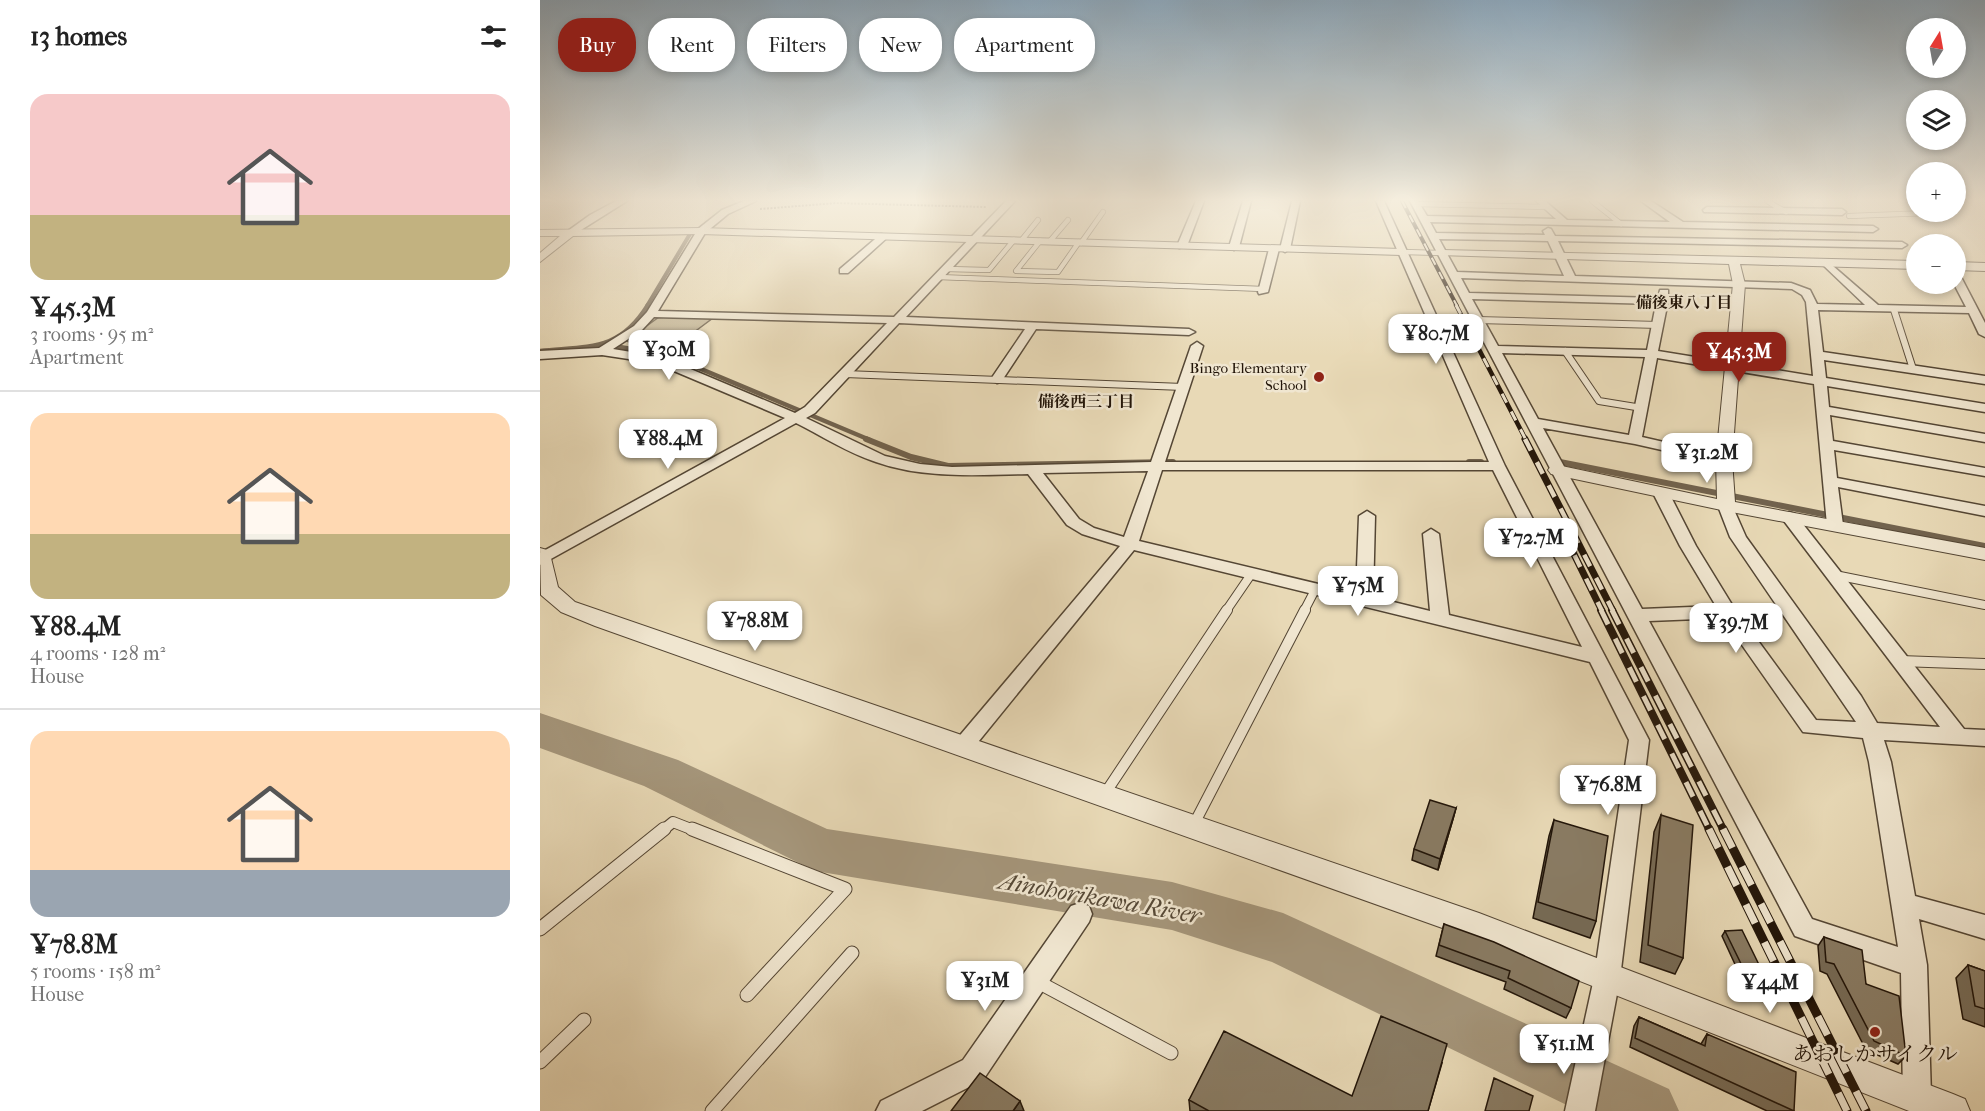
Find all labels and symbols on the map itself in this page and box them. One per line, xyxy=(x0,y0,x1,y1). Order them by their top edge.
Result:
north arrow xyxy=(1906,18,1966,78)
district label: 備後東八丁目 xyxy=(1636,293,1732,312)
pin: ¥80.7M xyxy=(1387,314,1485,365)
pin: ¥30M xyxy=(633,330,705,381)
pin: ¥45.3M xyxy=(1690,332,1788,383)
place label: Bingo Elementary School xyxy=(1190,359,1308,394)
marker: Bingo Elementary School xyxy=(1312,370,1326,384)
district label: 備後西三丁目 xyxy=(1038,392,1134,411)
pin: ¥88.4M xyxy=(619,419,717,470)
pin: ¥31.2M xyxy=(1658,433,1756,484)
pin: ¥72.7M xyxy=(1482,518,1580,569)
pin: ¥75M xyxy=(1322,566,1394,617)
pin: ¥78.8M xyxy=(706,601,804,652)
pin: ¥39.7M xyxy=(1687,603,1785,654)
pin: ¥76.8M xyxy=(1559,765,1657,816)
water label: Ainohorikawa River xyxy=(994,866,1205,930)
pin: ¥31M xyxy=(949,961,1021,1012)
pin: ¥44M xyxy=(1734,963,1806,1014)
pin: ¥51.1M xyxy=(1515,1024,1613,1075)
marker: あおしかサイクル xyxy=(1868,1025,1882,1039)
place label: あおしかサイクル xyxy=(1792,1042,1958,1066)

